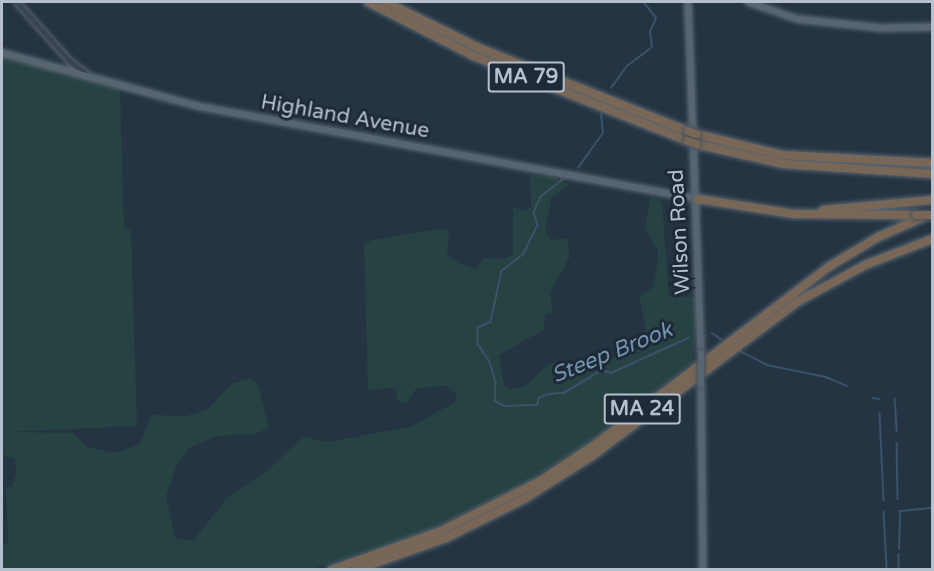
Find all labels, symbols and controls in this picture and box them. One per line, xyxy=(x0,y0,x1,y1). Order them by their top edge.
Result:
road number: MA 79 xyxy=(487,60,565,94)
street label: Highland Avenue xyxy=(259,90,431,144)
street label: Wilson Road xyxy=(664,169,696,295)
water label: Steep Brook xyxy=(548,317,676,389)
road number: MA 24 xyxy=(603,392,681,426)

